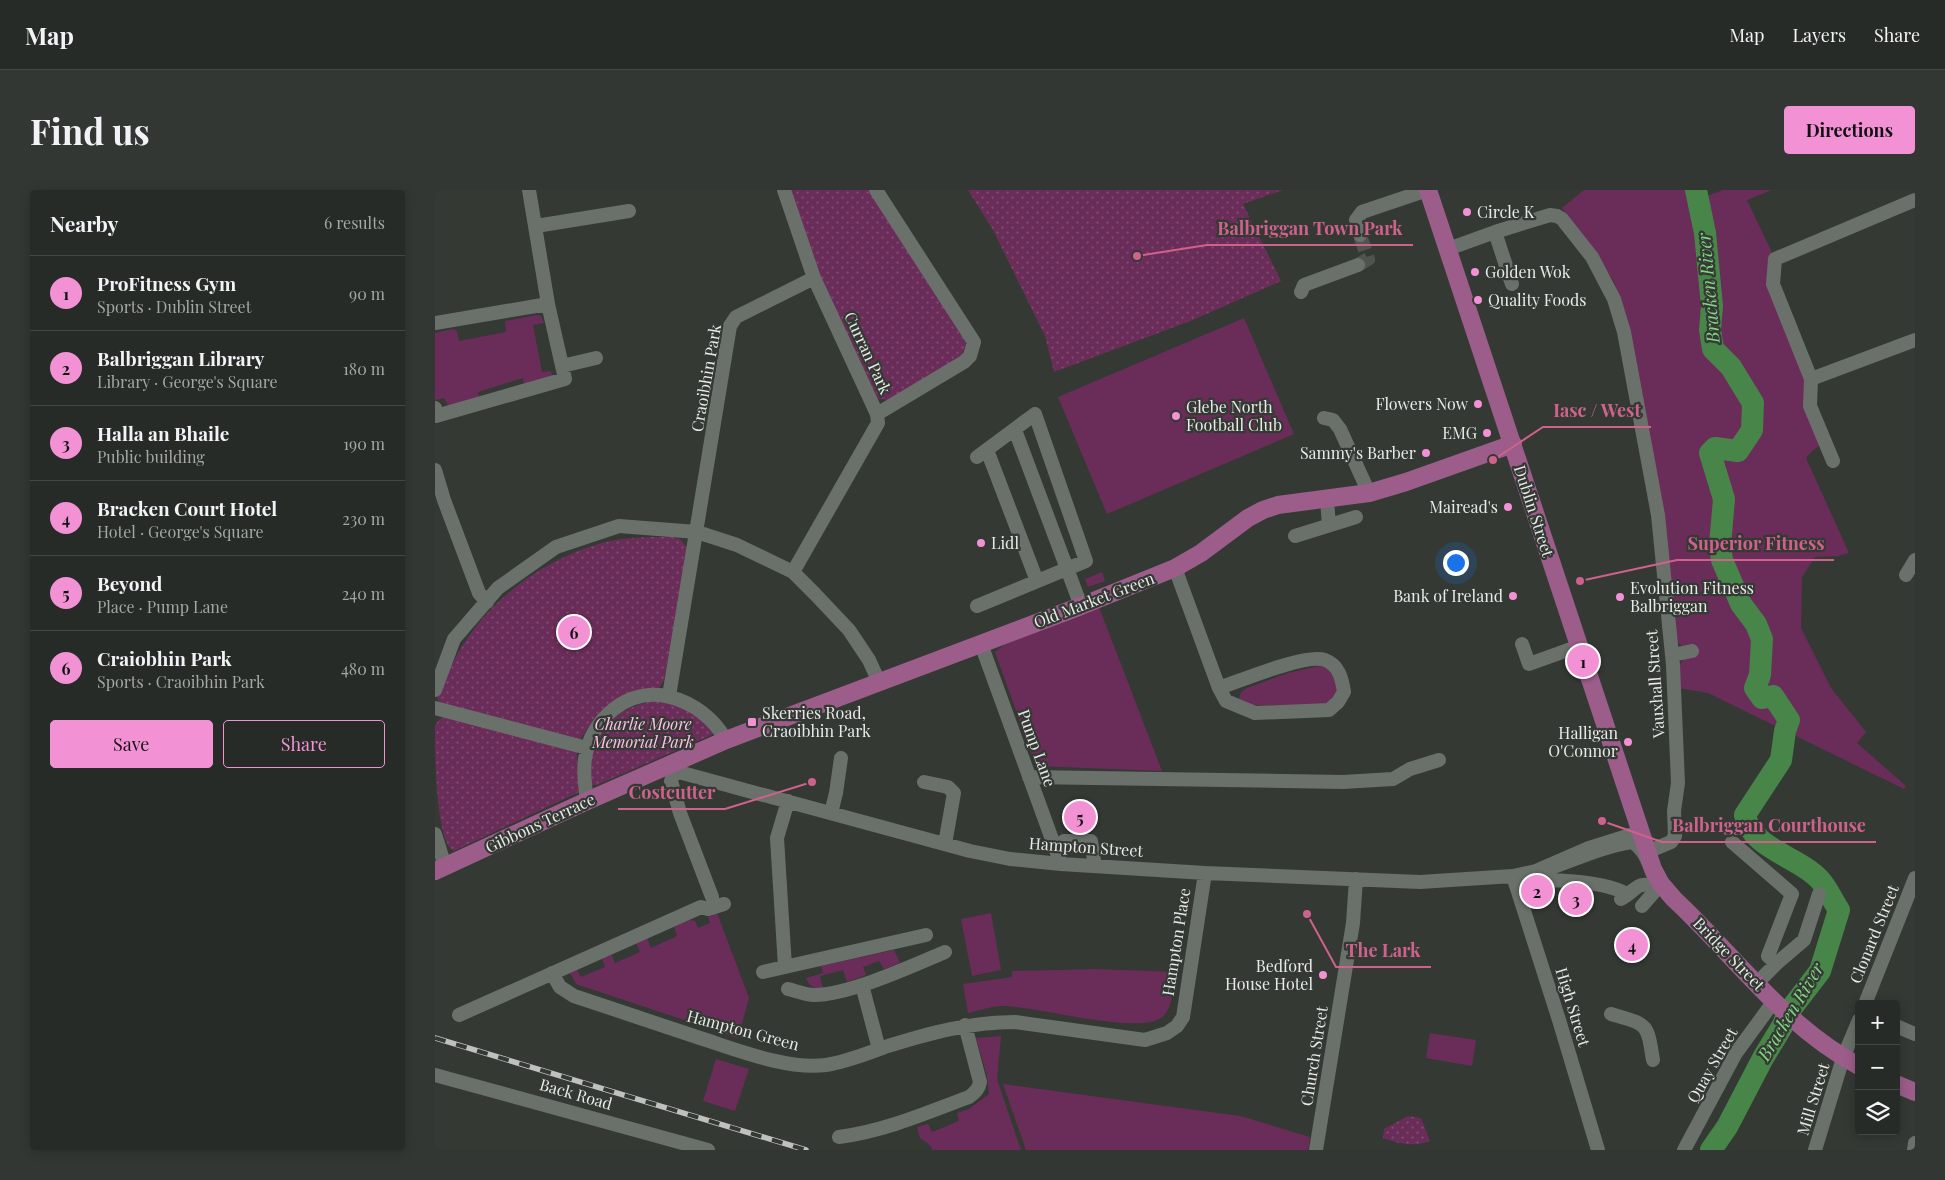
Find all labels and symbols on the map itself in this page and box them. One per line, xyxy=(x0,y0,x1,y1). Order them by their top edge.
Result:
place label: Circle K xyxy=(1477,201,1535,222)
marker: Circle K xyxy=(1461,206,1473,218)
callout: Balbriggan Town Park xyxy=(1207,212,1413,245)
text: Balbriggan Town Park xyxy=(1217,216,1403,240)
water label: Bracken River xyxy=(1691,231,1725,345)
place label: Golden Wok xyxy=(1485,261,1571,282)
marker: Golden Wok xyxy=(1469,266,1481,278)
place label: Quality Foods xyxy=(1488,289,1586,310)
marker: Quality Foods xyxy=(1472,294,1484,306)
street label: Curran Park xyxy=(840,308,897,398)
street label: Craoibhin Park xyxy=(686,322,725,433)
place label: Flowers Now xyxy=(1375,393,1469,414)
callout: Iasc / West xyxy=(1543,394,1651,427)
place label: Glebe North Football Club xyxy=(1186,396,1282,435)
marker: Flowers Now xyxy=(1472,398,1484,410)
text: Iasc / West xyxy=(1553,398,1641,422)
marker: Glebe North Football Club xyxy=(1170,410,1182,422)
place label: EMG xyxy=(1442,422,1477,443)
marker: EMG xyxy=(1481,427,1493,439)
place label: Sammy's Barber xyxy=(1300,442,1416,463)
marker: Sammy's Barber xyxy=(1420,447,1432,459)
street label: Dublin Street xyxy=(1510,462,1559,560)
place label: Mairead's xyxy=(1429,496,1498,517)
marker: Mairead's xyxy=(1502,501,1514,513)
callout: Superior Fitness xyxy=(1677,527,1834,560)
text: Superior Fitness xyxy=(1687,531,1825,555)
place label: Lidl xyxy=(991,532,1019,553)
marker: Lidl xyxy=(975,537,987,549)
your location xyxy=(1443,550,1469,576)
street label: Old Market Green xyxy=(1030,567,1158,632)
place label: Evolution Fitness Balbriggan xyxy=(1630,577,1754,616)
place label: Bank of Ireland xyxy=(1393,585,1503,606)
marker: Bank of Ireland xyxy=(1507,590,1519,602)
marker: Evolution Fitness Balbriggan xyxy=(1614,591,1626,603)
pin: 6 xyxy=(558,613,590,651)
street label: Vauxhall Street xyxy=(1640,629,1669,740)
pin: 1 xyxy=(1567,642,1599,680)
place label: Skerries Road, Craoibhin Park xyxy=(762,702,871,741)
street label: Pump Lane xyxy=(1014,706,1061,790)
park label: Charlie Moore Memorial Park xyxy=(591,713,694,752)
marker: Skerries Road, Craoibhin Park xyxy=(746,716,758,728)
place label: Halligan O'Connor xyxy=(1548,722,1618,761)
marker: Halligan O'Connor xyxy=(1622,736,1634,748)
callout: Costcutter xyxy=(618,776,725,809)
text: Costcutter xyxy=(629,780,716,804)
street label: Gibbons Terrace xyxy=(482,788,598,857)
pin: 5 xyxy=(1064,798,1096,836)
callout: Balbriggan Courthouse xyxy=(1662,809,1876,842)
text: Balbriggan Courthouse xyxy=(1672,813,1866,837)
street label: Hampton Street xyxy=(1028,832,1144,861)
pin: 2 xyxy=(1521,872,1553,910)
pin: 3 xyxy=(1560,880,1592,918)
street label: Clonard Street xyxy=(1844,881,1903,986)
street label: Hampton Place xyxy=(1157,886,1194,997)
street label: Bridge Street xyxy=(1689,912,1770,995)
pin: 4 xyxy=(1616,926,1648,964)
callout: The Lark xyxy=(1336,934,1431,967)
text: The Lark xyxy=(1346,938,1421,962)
place label: Bedford House Hotel xyxy=(1225,955,1313,994)
water label: Bracken River xyxy=(1751,957,1830,1066)
street label: High Street xyxy=(1552,965,1596,1049)
marker: Bedford House Hotel xyxy=(1317,969,1329,981)
street label: Hampton Green xyxy=(685,1004,802,1055)
street label: Church Street xyxy=(1295,1004,1332,1107)
street label: Quay Street xyxy=(1682,1023,1742,1106)
street label: Mill Street xyxy=(1792,1060,1834,1138)
street label: Back Road xyxy=(537,1073,615,1114)

